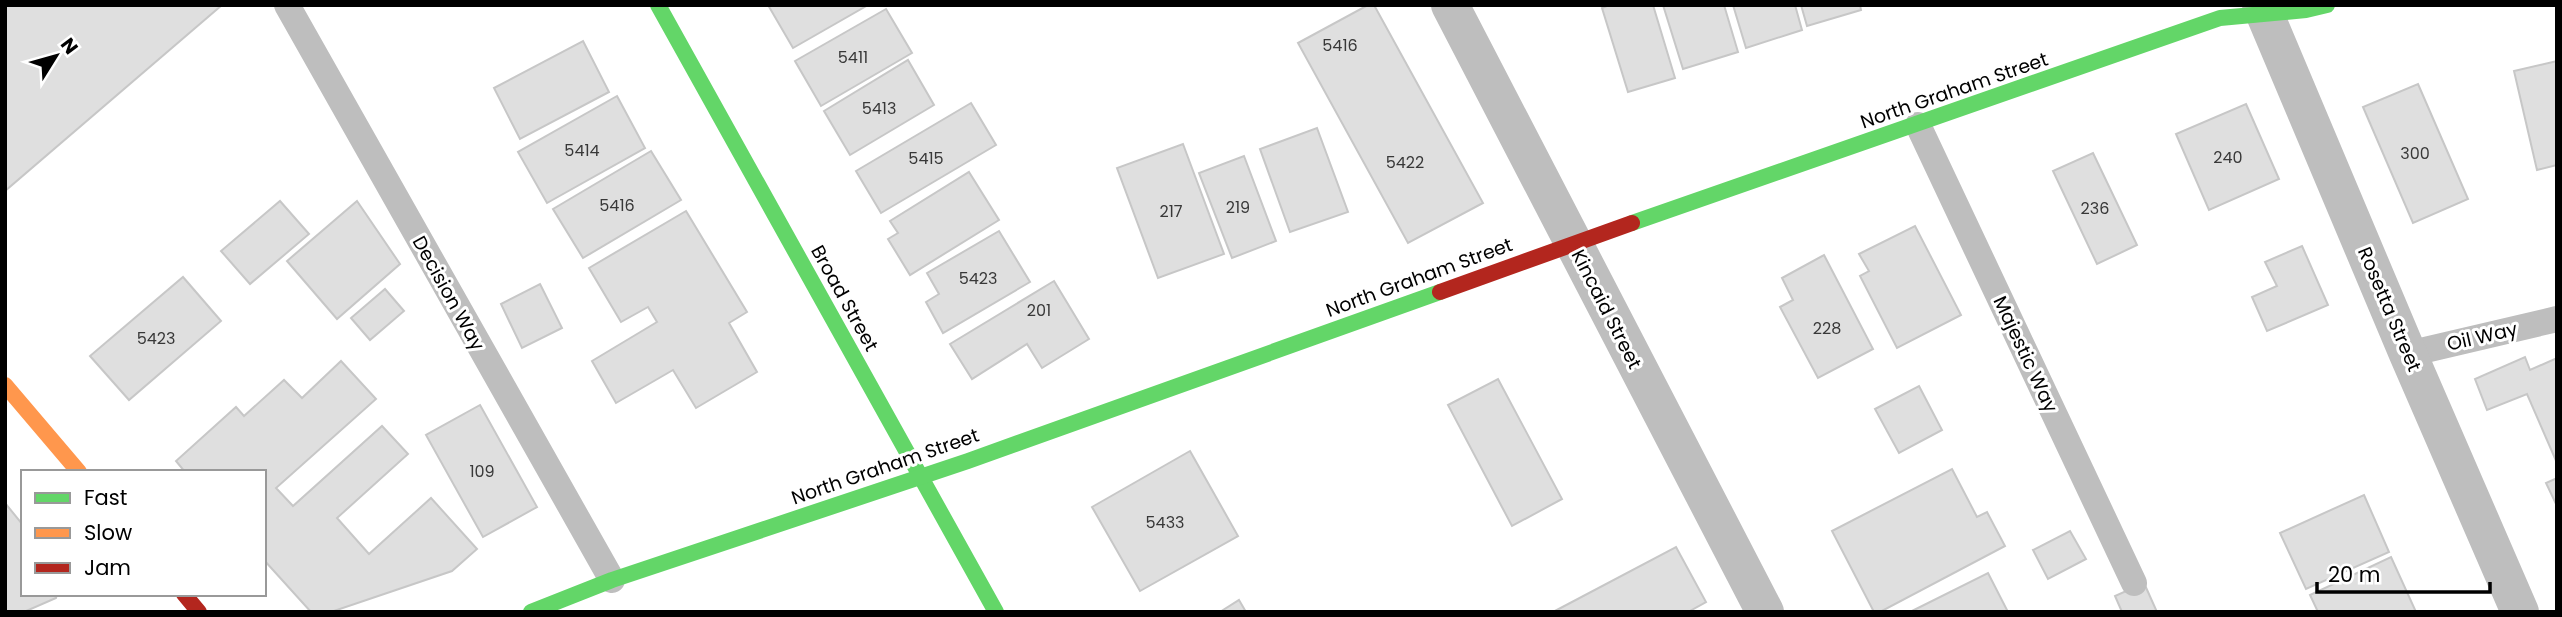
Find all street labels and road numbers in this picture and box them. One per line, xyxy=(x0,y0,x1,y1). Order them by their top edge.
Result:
street label: North Graham Street xyxy=(1857,46,2052,135)
street label: Decision Way xyxy=(406,231,491,356)
street label: North Graham Street xyxy=(1322,231,1516,324)
street label: Broad Street xyxy=(804,240,885,356)
street label: Rosetta Street xyxy=(2351,243,2428,376)
street label: Kincaid Street xyxy=(1565,245,1648,374)
street label: Majestic Way xyxy=(1987,291,2065,417)
street label: Oil Way xyxy=(2444,315,2520,358)
street label: North Graham Street xyxy=(788,422,983,511)

